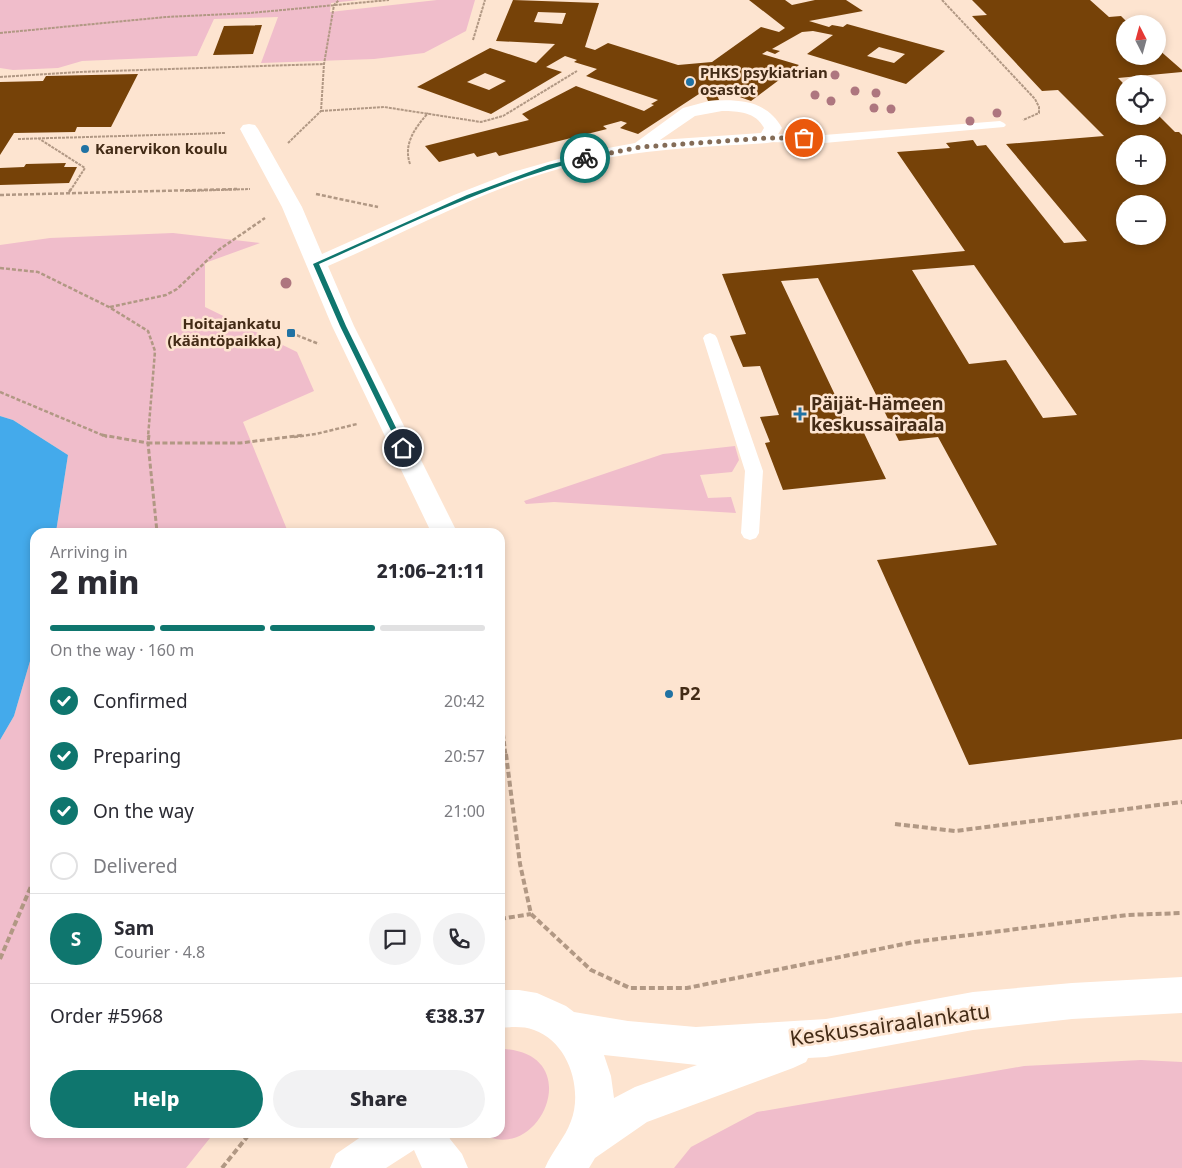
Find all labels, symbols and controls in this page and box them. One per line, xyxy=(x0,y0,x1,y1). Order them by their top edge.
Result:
north arrow xyxy=(1116,15,1166,65)
map controls xyxy=(1116,15,1166,245)
place label: PHKS psykiatrian osastot xyxy=(700,62,828,99)
button: locate xyxy=(1116,75,1166,125)
marker: PHKS psykiatrian osastot xyxy=(684,76,696,88)
pin xyxy=(783,117,825,159)
icon: bag xyxy=(790,124,818,152)
courier xyxy=(560,133,610,183)
button: + xyxy=(1116,135,1166,185)
place label: Kanervikon koulu xyxy=(95,138,227,158)
marker: Kanervikon koulu xyxy=(79,143,91,155)
icon: bike xyxy=(571,144,599,172)
button: − xyxy=(1116,195,1166,245)
place label: Hoitajankatu (kääntöpaikka) xyxy=(167,313,281,350)
marker: Hoitajankatu (kääntöpaikka) xyxy=(285,327,297,339)
place label: Päijät-Hämeen keskussairaala xyxy=(811,391,944,436)
marker: Päijät-Hämeen keskussairaala xyxy=(793,407,807,421)
pin xyxy=(382,427,424,469)
icon: home xyxy=(389,434,417,462)
text: Arriving in xyxy=(50,541,128,563)
text: 21:06–21:11 xyxy=(377,558,485,584)
text: 2 min xyxy=(50,560,139,603)
text: On the way · 160 m xyxy=(50,639,194,661)
place label: P2 xyxy=(679,681,700,705)
icon: check xyxy=(50,687,78,715)
text: Confirmed xyxy=(93,688,188,714)
marker: P2 xyxy=(663,688,675,700)
text: 20:42 xyxy=(444,690,485,712)
icon: check xyxy=(50,742,78,770)
text: Preparing xyxy=(93,743,181,769)
text: 20:57 xyxy=(444,745,485,767)
icon: check xyxy=(50,797,78,825)
text: On the way xyxy=(93,798,194,824)
text: 21:00 xyxy=(444,800,485,822)
text: Delivered xyxy=(93,853,178,879)
button: chat xyxy=(369,913,421,965)
button: phone xyxy=(433,913,485,965)
text: Sam xyxy=(114,915,154,941)
text: S xyxy=(71,926,81,952)
text: Courier · 4.8 xyxy=(114,941,205,963)
street label: Keskussairaalankatu xyxy=(788,996,992,1052)
text: Order #5968 xyxy=(50,1003,163,1029)
text: €38.37 xyxy=(425,1003,485,1029)
button: Help xyxy=(50,1070,263,1128)
button: Share xyxy=(273,1070,485,1128)

